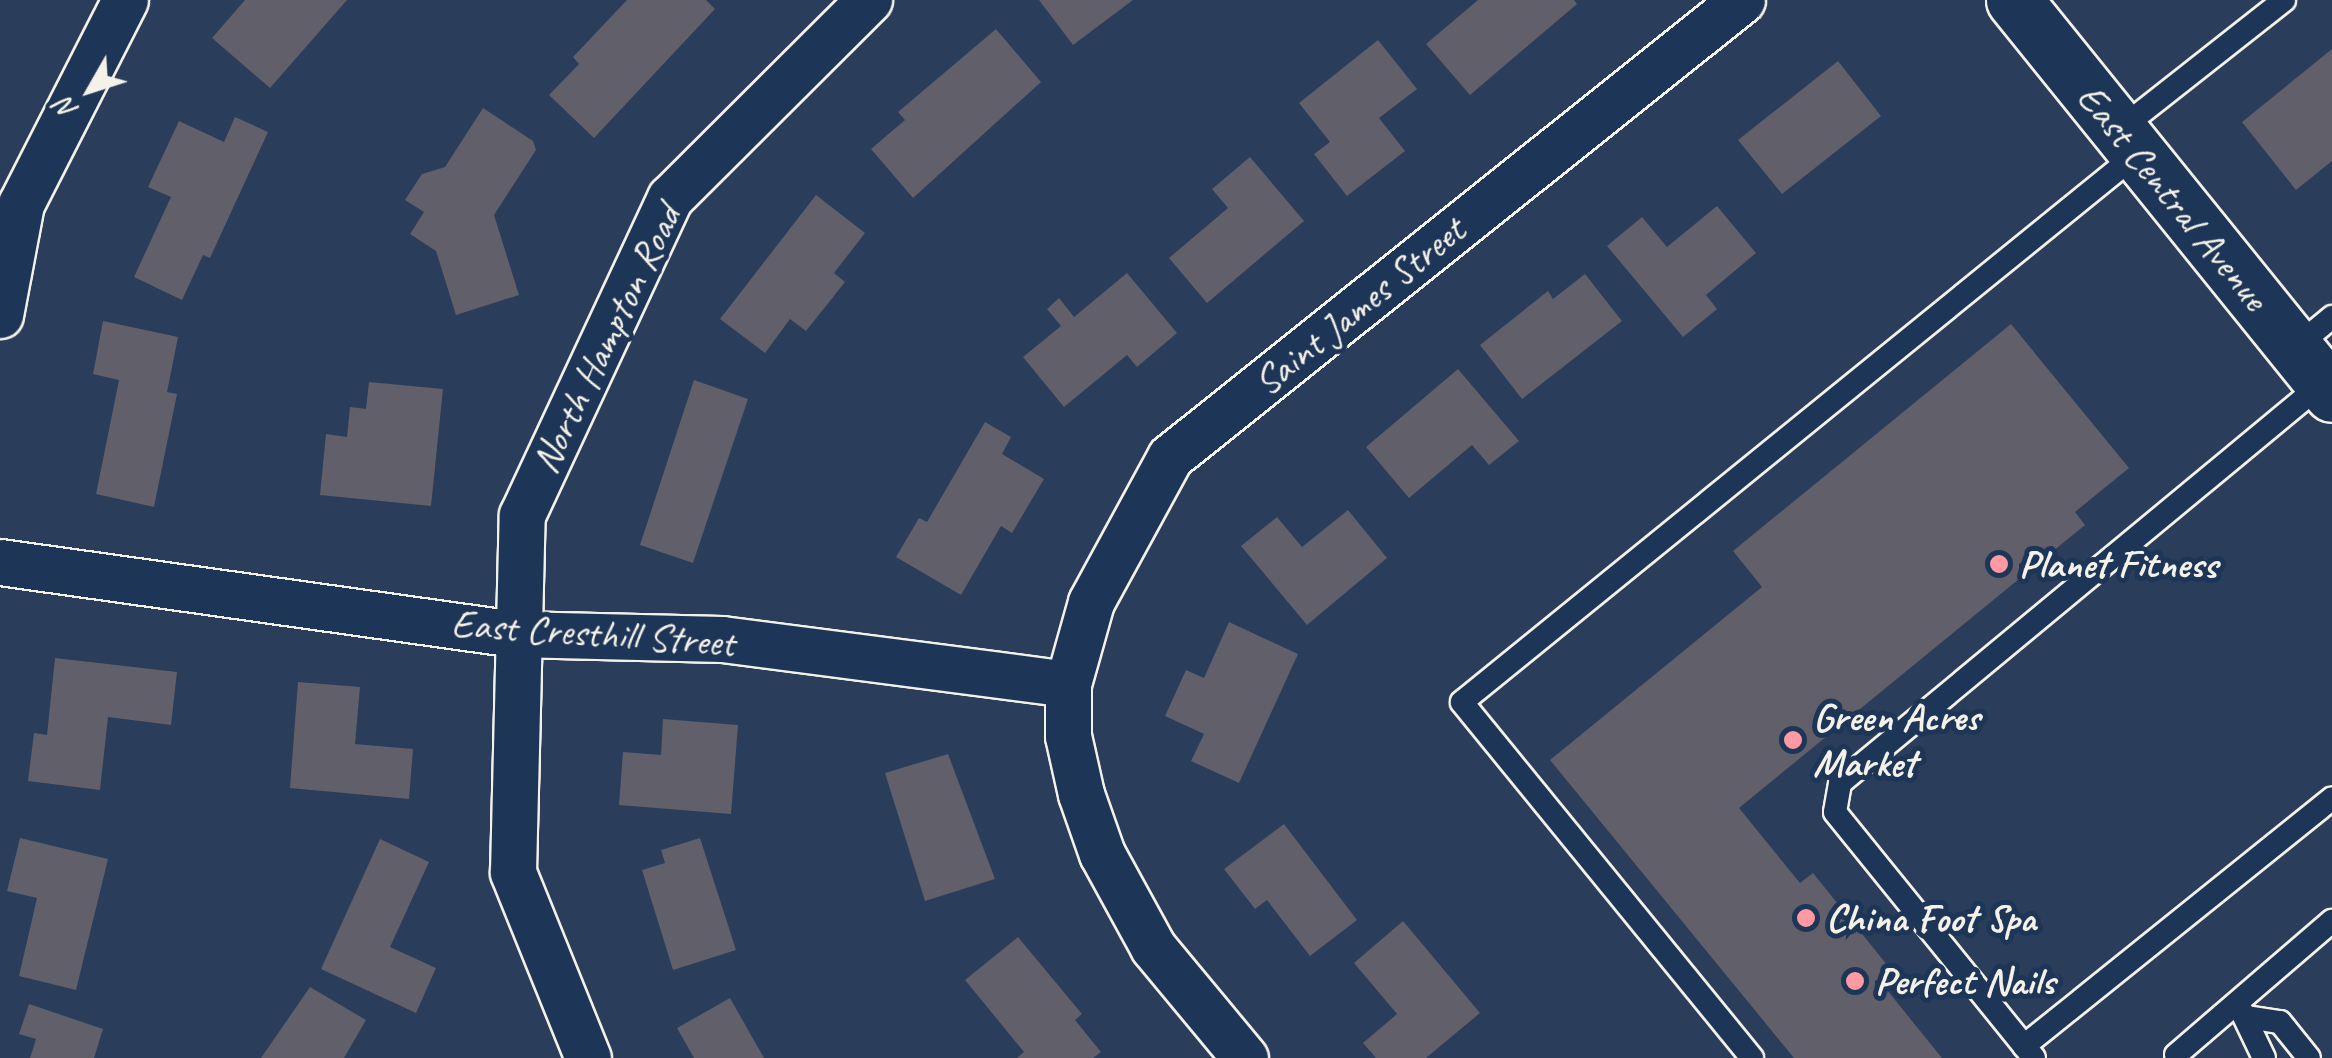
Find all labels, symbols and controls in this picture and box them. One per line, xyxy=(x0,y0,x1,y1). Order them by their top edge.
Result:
north arrow xyxy=(40,40,140,140)
street label: East Central Avenue xyxy=(2067,74,2279,320)
text: N xyxy=(47,91,85,127)
street label: North Hampton Road xyxy=(520,197,692,481)
street label: Saint James Street xyxy=(1243,206,1475,406)
place label: Planet Fitness xyxy=(2019,540,2218,588)
marker: Planet Fitness xyxy=(1988,553,2010,575)
street label: East Cresthill Street xyxy=(449,599,737,667)
place label: Green Acres Market xyxy=(1813,693,1979,787)
marker: Green Acres Market xyxy=(1782,729,1804,751)
place label: China Foot Spa xyxy=(1826,894,2039,942)
marker: China Foot Spa xyxy=(1795,907,1817,929)
place label: Perfect Nails xyxy=(1875,957,2056,1005)
marker: Perfect Nails xyxy=(1844,970,1866,992)

